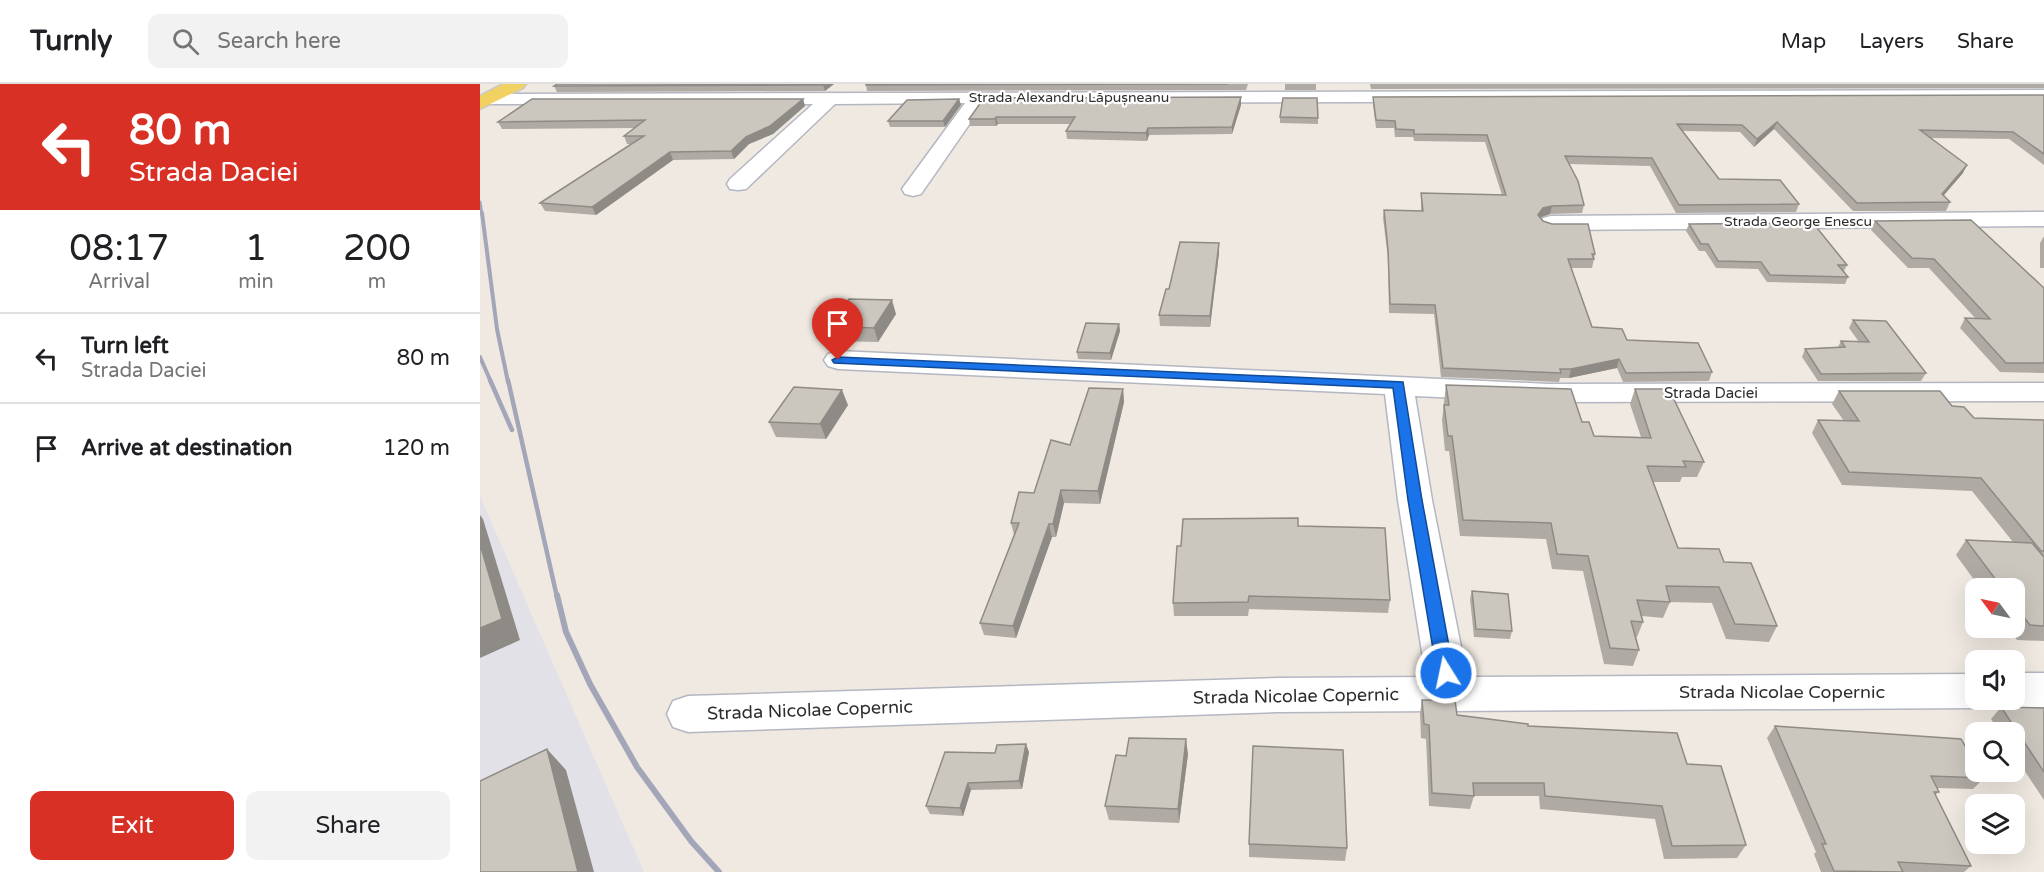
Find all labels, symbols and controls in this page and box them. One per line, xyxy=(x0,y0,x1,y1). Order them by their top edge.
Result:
search box xyxy=(148,14,568,68)
text: Turnly xyxy=(30,24,112,58)
icon: search xyxy=(169,25,202,58)
text: Search here xyxy=(217,28,341,54)
text: Map xyxy=(1781,29,1826,54)
text: Layers xyxy=(1859,29,1924,54)
text: Share xyxy=(1957,29,2014,54)
street label: Strada Alexandru Lăpușneanu xyxy=(969,89,1169,106)
text: 80 m xyxy=(129,105,231,156)
icon: left xyxy=(30,108,108,186)
text: Strada Daciei xyxy=(129,156,298,189)
street label: Strada George Enescu xyxy=(1724,213,1872,230)
text: 08:17 xyxy=(69,227,169,270)
text: 1 xyxy=(245,227,267,270)
text: 200 xyxy=(343,227,411,270)
text: Arrival xyxy=(88,270,150,294)
text: min xyxy=(238,270,274,294)
text: m xyxy=(368,270,386,294)
pin xyxy=(812,298,863,360)
icon: arrive xyxy=(821,307,854,340)
text: Turn left xyxy=(81,333,169,359)
icon: left xyxy=(30,342,63,375)
text: 80 m xyxy=(396,345,450,371)
text: Strada Daciei xyxy=(81,359,206,383)
street label: Strada Daciei xyxy=(1664,384,1758,402)
icon: arrive xyxy=(30,432,63,465)
text: Arrive at destination xyxy=(81,435,292,461)
text: 120 m xyxy=(383,435,450,461)
north arrow xyxy=(1965,578,2025,638)
map controls xyxy=(1965,578,2025,854)
position arrow xyxy=(1414,641,1478,705)
button: sound xyxy=(1965,650,2025,710)
street label: Strada Nicolae Copernic xyxy=(1679,681,1885,703)
street label: Strada Nicolae Copernic xyxy=(1193,683,1399,709)
street label: Strada Nicolae Copernic xyxy=(707,695,913,725)
button: search xyxy=(1965,722,2025,782)
button: Exit xyxy=(30,791,234,860)
button: Share xyxy=(246,791,450,860)
button: layers xyxy=(1965,794,2025,854)

